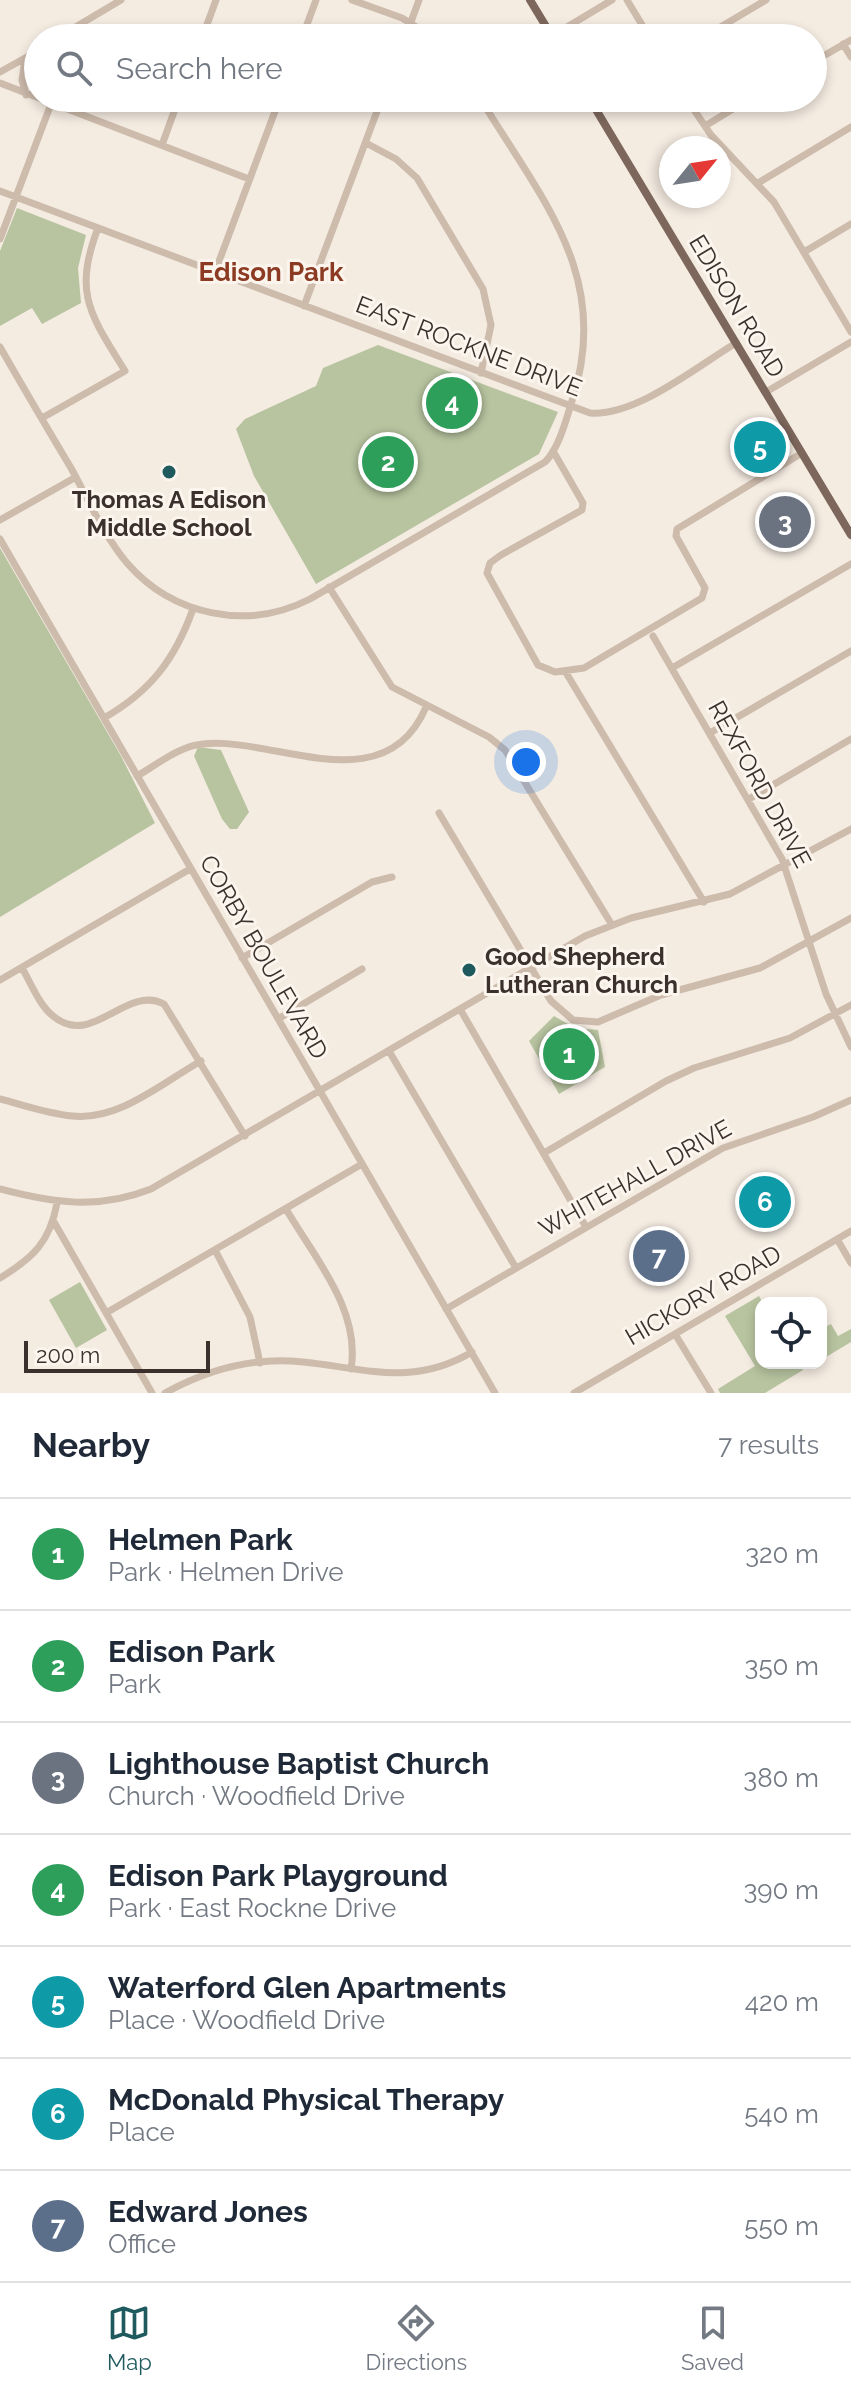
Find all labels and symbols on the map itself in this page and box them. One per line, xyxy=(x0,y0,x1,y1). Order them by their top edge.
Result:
north arrow xyxy=(659,136,731,208)
street label: EDISON ROAD xyxy=(683,229,791,383)
district label: Edison Park xyxy=(199,257,344,287)
street label: EAST ROCKNE DRIVE xyxy=(352,290,586,402)
pin: 4 xyxy=(426,373,478,433)
pin: 5 xyxy=(734,417,786,477)
pin: 2 xyxy=(362,432,414,492)
marker: Thomas A Edison Middle School xyxy=(160,463,178,481)
place label: Thomas A Edison Middle School xyxy=(72,485,266,542)
pin: 3 xyxy=(759,492,811,552)
street label: REXFORD DRIVE xyxy=(702,696,818,872)
your location xyxy=(506,742,546,782)
street label: CORBY BOULEVARD xyxy=(194,850,334,1064)
place label: Good Shepherd Lutheran Church xyxy=(485,942,678,999)
marker: Good Shepherd Lutheran Church xyxy=(460,961,478,979)
pin: 1 xyxy=(543,1024,595,1084)
street label: WHITEHALL DRIVE xyxy=(534,1113,736,1243)
pin: 6 xyxy=(739,1172,791,1232)
pin: 7 xyxy=(633,1226,685,1286)
street label: HICKORY ROAD xyxy=(620,1239,786,1351)
scale bar xyxy=(24,1337,210,1373)

